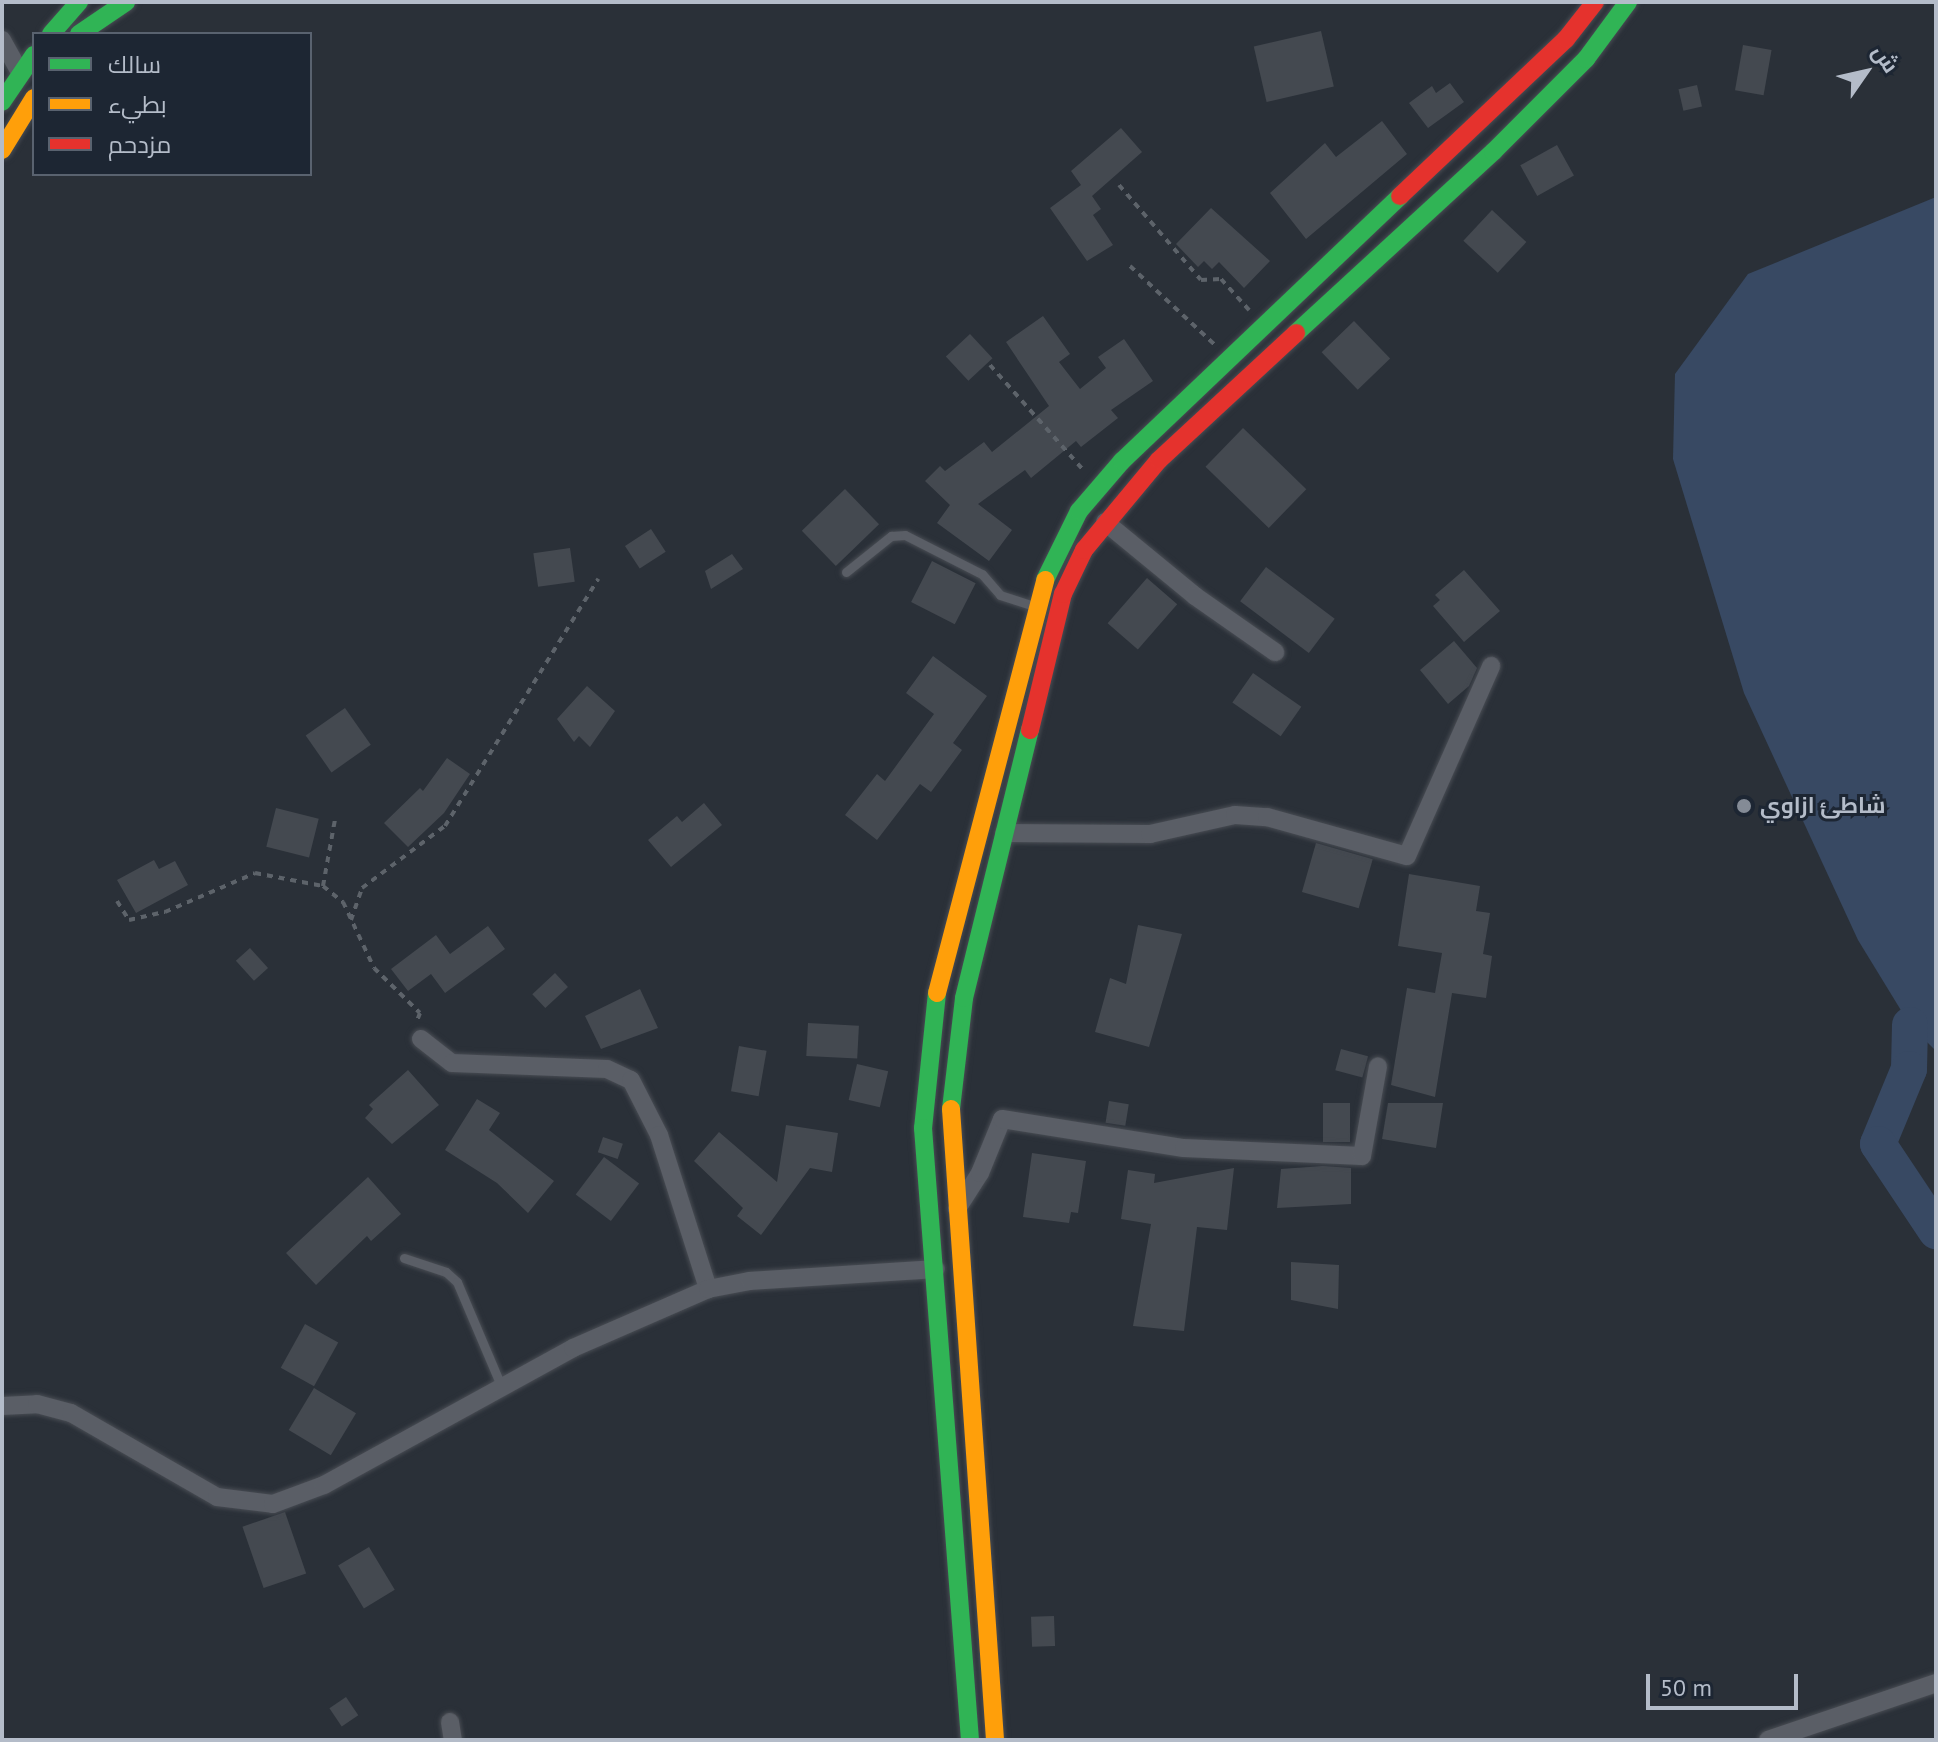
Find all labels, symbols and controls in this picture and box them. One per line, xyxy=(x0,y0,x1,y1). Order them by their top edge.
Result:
legend xyxy=(32,32,312,176)
north arrow xyxy=(1826,32,1906,112)
text: ش xyxy=(1866,39,1905,78)
text: سالك xyxy=(108,49,161,80)
text: بطيء xyxy=(108,89,167,120)
text: مزدحم xyxy=(108,129,171,160)
place label: شاطئ ازاوي xyxy=(1760,793,1885,819)
marker: شاطئ ازاوي xyxy=(1735,797,1753,815)
scale bar xyxy=(1650,1658,1802,1708)
text: 50 m xyxy=(1660,1672,1712,1703)

